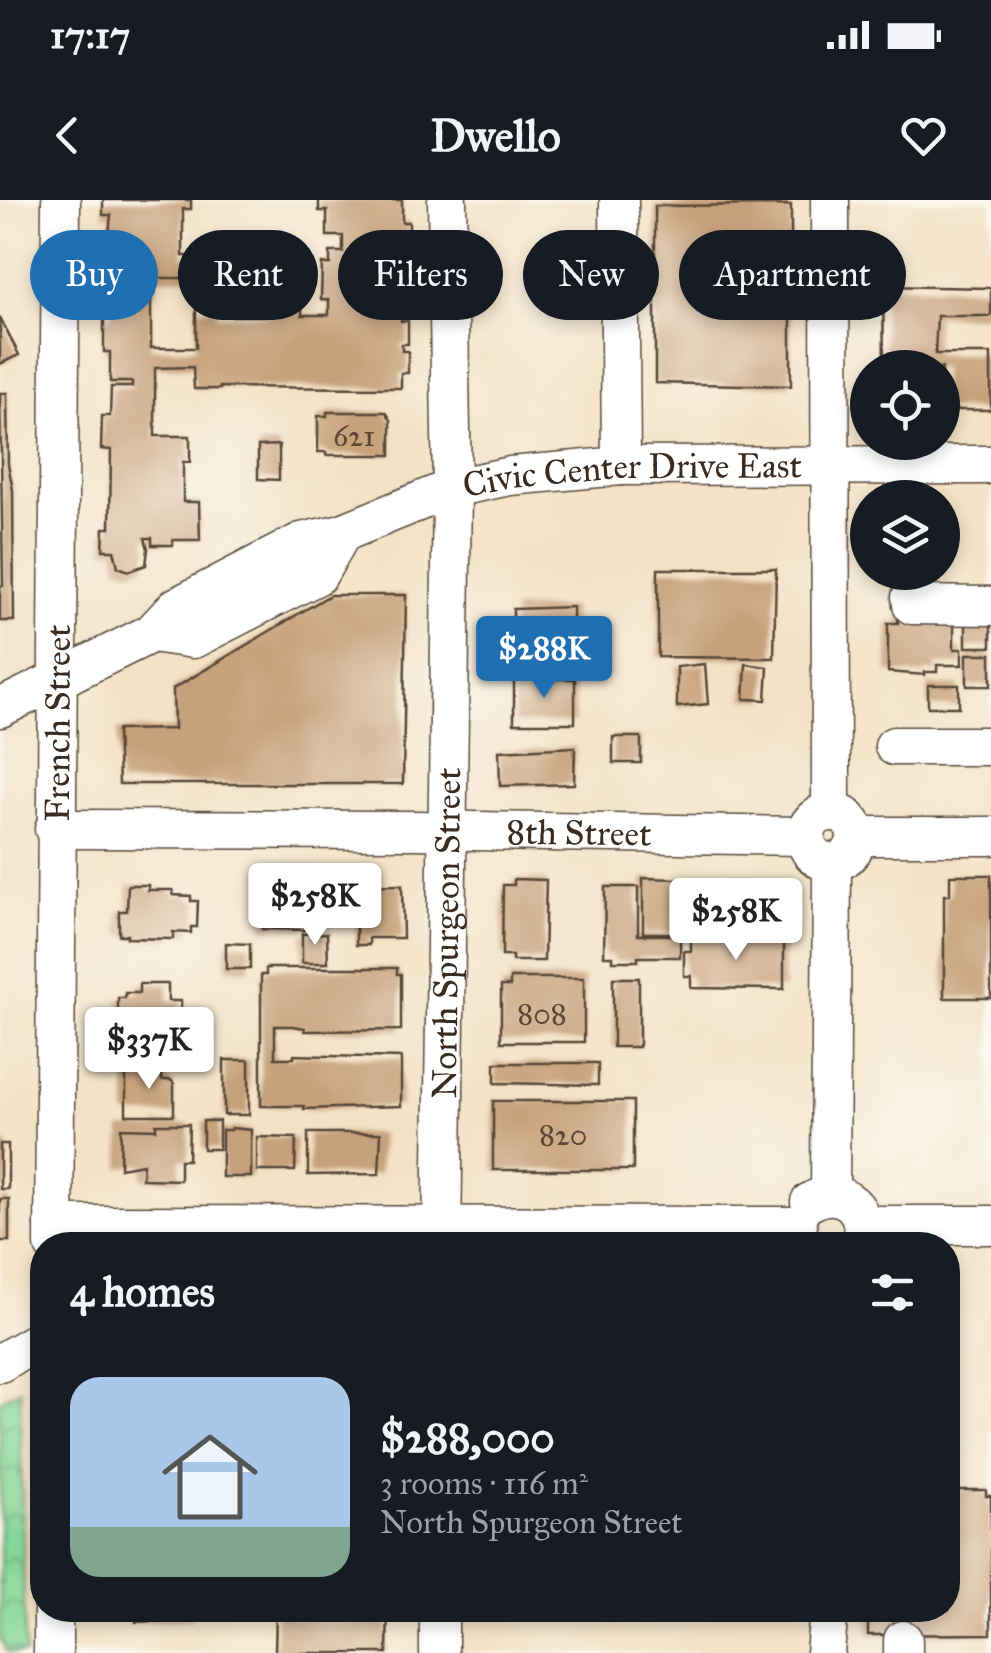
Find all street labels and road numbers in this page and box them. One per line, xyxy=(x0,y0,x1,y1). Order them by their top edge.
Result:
street label: Civic Center Drive East xyxy=(459,444,802,507)
street label: French Street xyxy=(36,624,80,822)
street label: North Spurgeon Street xyxy=(423,767,470,1099)
street label: 8th Street xyxy=(506,810,652,856)

